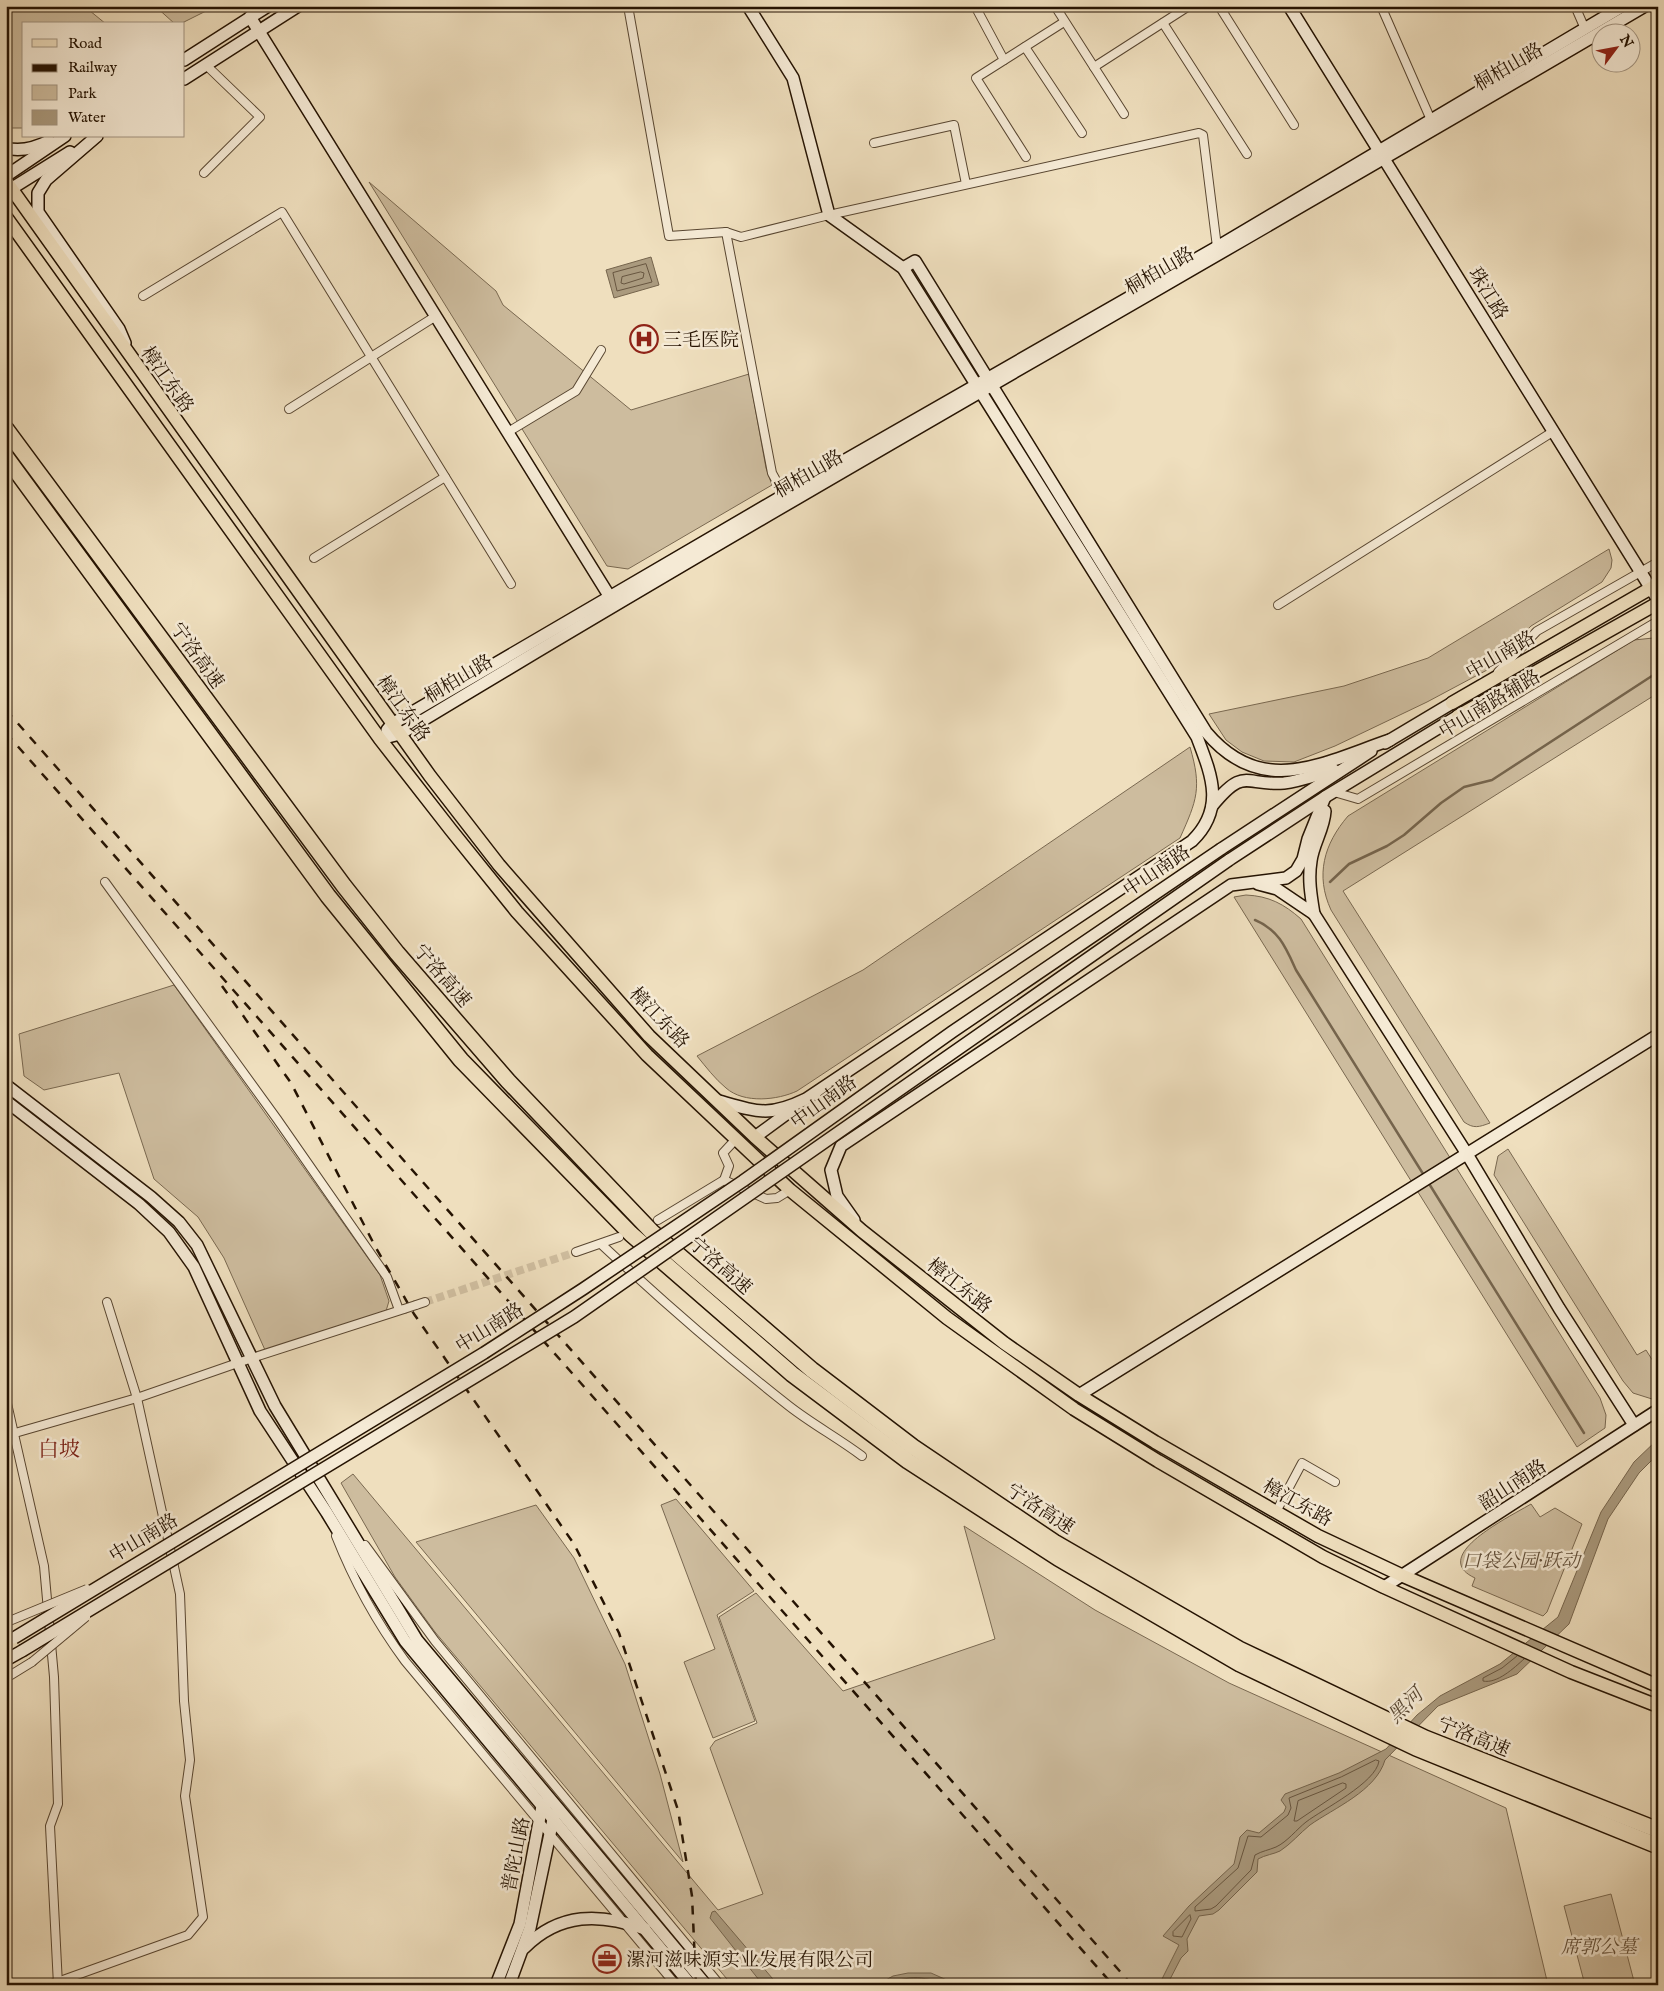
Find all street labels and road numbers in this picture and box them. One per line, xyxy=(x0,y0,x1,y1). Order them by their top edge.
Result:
street label: 桐柏山路 xyxy=(1470,38,1548,97)
street label: 桐柏山路 xyxy=(1121,242,1199,301)
street label: 珠江路 xyxy=(1462,264,1513,325)
street label: 樟江东路 xyxy=(135,342,198,418)
street label: 桐柏山路 xyxy=(770,445,848,504)
street label: 宁洛高速 xyxy=(164,618,228,694)
street label: 中山南路 xyxy=(1462,626,1540,685)
street label: 桐柏山路 xyxy=(420,650,498,710)
street label: 中山南路辅路 xyxy=(1435,665,1545,744)
street label: 樟江东路 xyxy=(370,671,434,747)
street label: 中山南路 xyxy=(1119,840,1195,903)
street label: 宁洛高速 xyxy=(407,940,475,1013)
street label: 樟江东路 xyxy=(624,983,694,1054)
street label: 中山南路 xyxy=(786,1071,862,1135)
street label: 宁洛高速 xyxy=(683,1233,756,1301)
street label: 樟江东路 xyxy=(921,1254,996,1319)
street label: 中山南路 xyxy=(451,1298,529,1359)
street label: 韶山南路 xyxy=(1475,1455,1552,1516)
street label: 樟江东路 xyxy=(1258,1475,1336,1533)
street label: 宁洛高速 xyxy=(1001,1479,1078,1540)
street label: 中山南路 xyxy=(105,1509,183,1569)
street label: 宁洛高速 xyxy=(1434,1712,1513,1763)
street label: 普陀山路 xyxy=(498,1815,536,1894)

